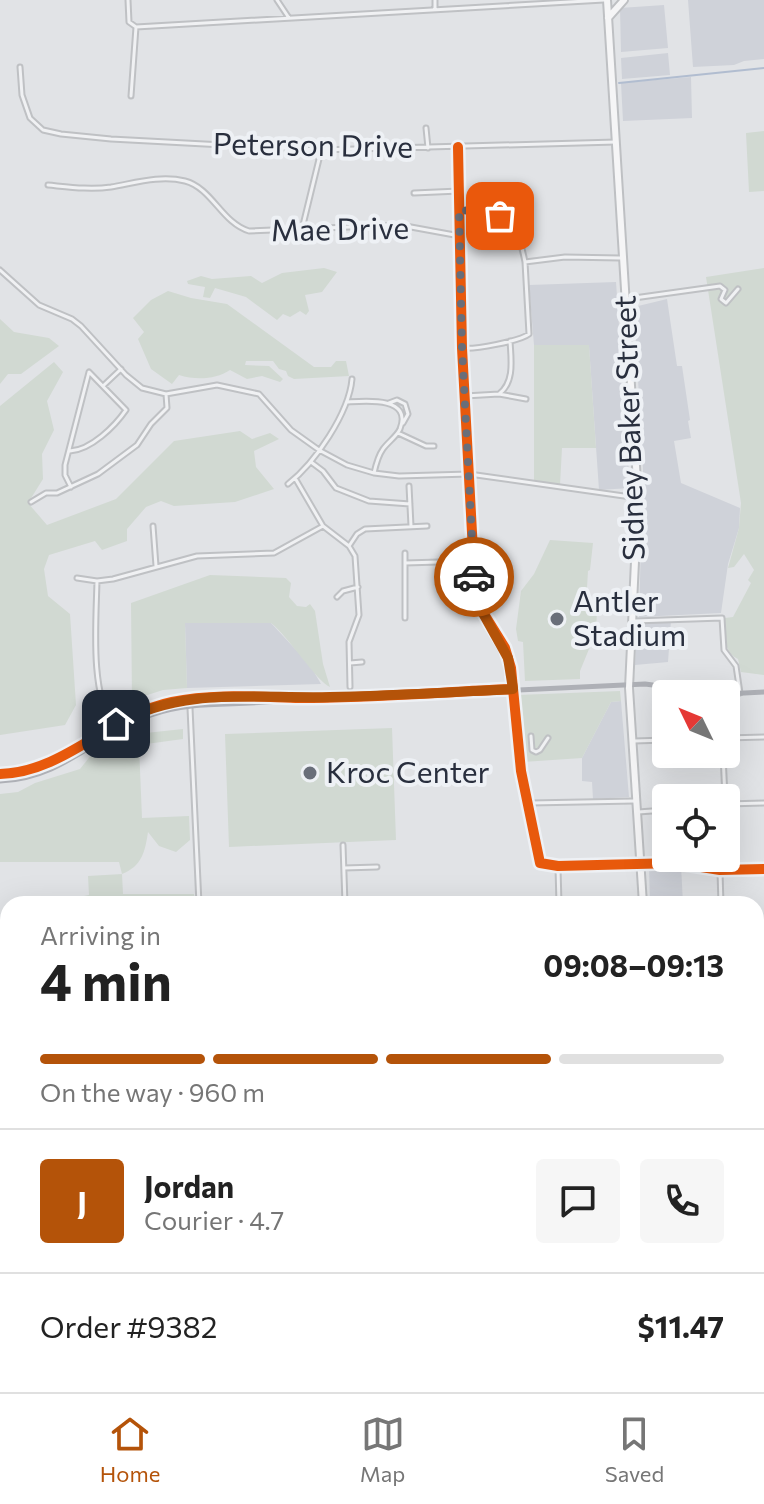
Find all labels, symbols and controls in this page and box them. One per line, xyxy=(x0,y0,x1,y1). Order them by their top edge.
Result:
street label: Peterson Drive xyxy=(213,123,413,164)
pin xyxy=(466,182,534,250)
icon: bag xyxy=(478,194,522,238)
street label: Mae Drive xyxy=(271,208,409,247)
street label: Sidney Baker Street xyxy=(604,295,651,561)
courier xyxy=(434,537,514,617)
icon: car xyxy=(452,555,496,599)
place label: Antler Stadium xyxy=(573,581,686,652)
marker: Antler Stadium xyxy=(548,610,566,628)
north arrow xyxy=(652,680,740,768)
map controls xyxy=(652,680,740,872)
pin xyxy=(82,690,150,758)
icon: home xyxy=(94,702,138,746)
place label: Kroc Center xyxy=(326,752,490,789)
marker: Kroc Center xyxy=(301,764,319,782)
button: locate xyxy=(652,784,740,872)
text: Arriving in xyxy=(40,919,161,950)
text: 09:08–09:13 xyxy=(543,946,724,983)
text: 4 min xyxy=(40,948,172,1012)
text: On the way · 960 m xyxy=(40,1076,265,1107)
button: chat xyxy=(536,1159,620,1243)
button: phone xyxy=(640,1159,724,1243)
text: Jordan xyxy=(144,1167,234,1204)
text: J xyxy=(77,1183,87,1220)
text: Courier · 4.7 xyxy=(144,1204,284,1235)
text: Order #9382 xyxy=(40,1307,217,1344)
text: $11.47 xyxy=(638,1307,724,1344)
tab: Home xyxy=(100,1412,160,1487)
tab: Map xyxy=(360,1412,405,1487)
tab: Saved xyxy=(605,1412,664,1487)

